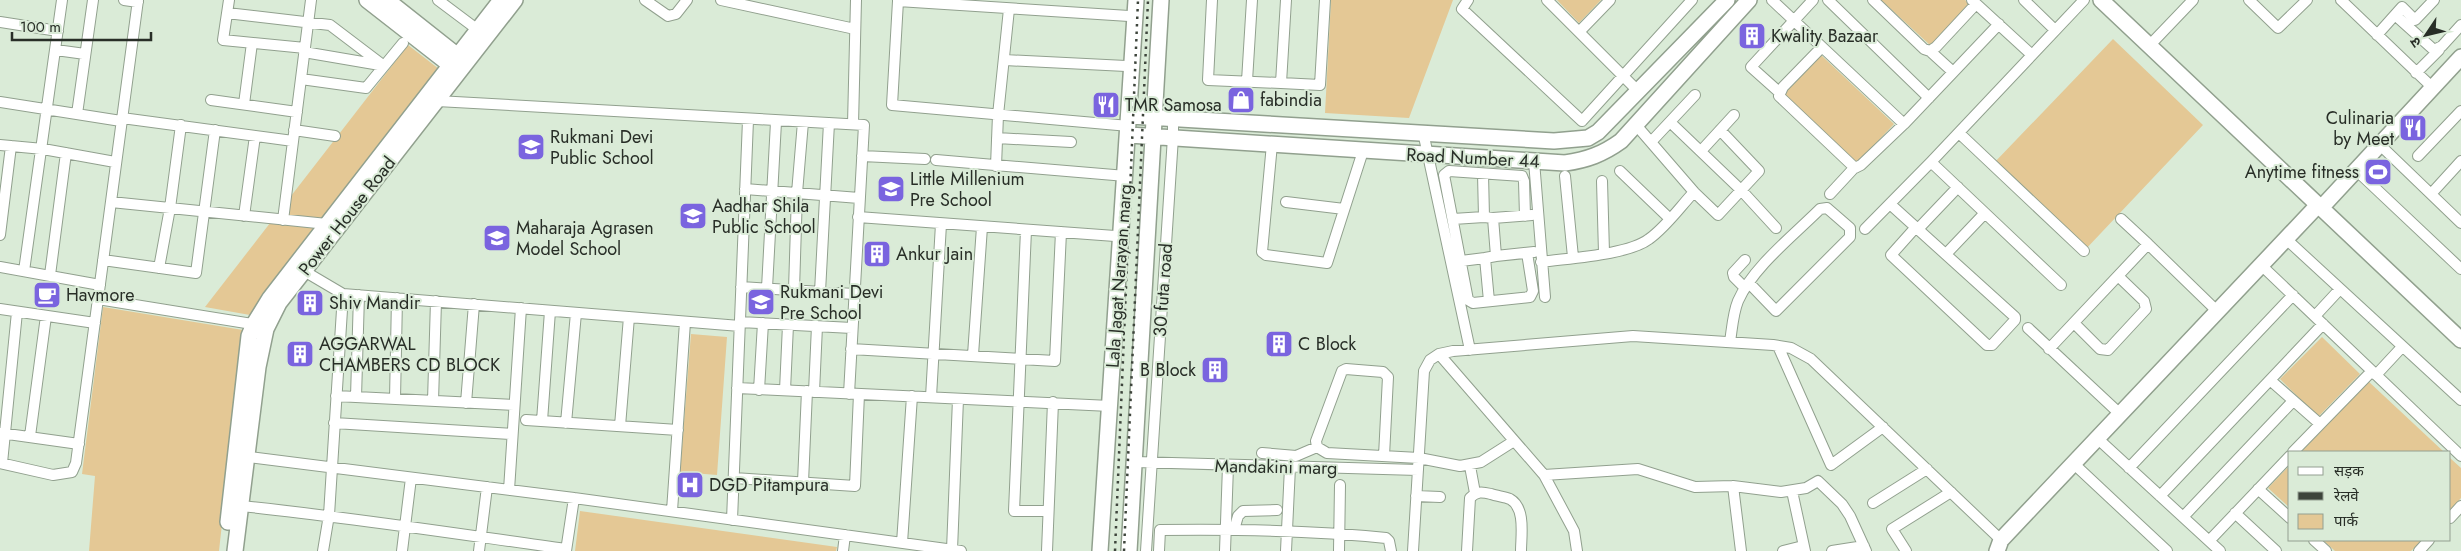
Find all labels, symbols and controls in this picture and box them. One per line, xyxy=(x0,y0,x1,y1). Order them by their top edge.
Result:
scale bar xyxy=(12,10,151,42)
north arrow xyxy=(2401,10,2451,60)
text: 100 m xyxy=(20,16,61,38)
building icon: Kwality Bazaar xyxy=(1737,21,1767,51)
place label: Kwality Bazaar xyxy=(1771,23,1879,49)
text: उ xyxy=(2404,33,2426,52)
shop icon: fabindia xyxy=(1226,85,1256,115)
place label: fabindia xyxy=(1260,87,1322,113)
restaurant icon: TMR Samosa xyxy=(1091,90,1121,120)
place label: TMR Samosa xyxy=(1125,92,1222,118)
place label: Culinaria by Meet xyxy=(2326,105,2395,152)
restaurant icon: Culinaria by Meet xyxy=(2398,113,2428,143)
place label: Rukmani Devi Public School xyxy=(550,124,654,171)
school or university icon: Rukmani Devi Public School xyxy=(516,132,546,162)
street label: Road Number 44 xyxy=(1406,142,1540,174)
street label: Power House Road xyxy=(292,151,402,281)
sports icon: Anytime fitness xyxy=(2363,157,2393,187)
place label: Anytime fitness xyxy=(2245,159,2359,185)
place label: Little Millenium Pre School xyxy=(910,166,1025,213)
school or university icon: Little Millenium Pre School xyxy=(876,174,906,204)
street label: Lala Jagat Narayan marg xyxy=(1100,183,1138,369)
place label: Aadhar Shila Public School xyxy=(712,193,816,240)
school or university icon: Aadhar Shila Public School xyxy=(678,201,708,231)
place label: Maharaja Agrasen Model School xyxy=(516,215,654,262)
school or university icon: Maharaja Agrasen Model School xyxy=(482,223,512,253)
building icon: Ankur Jain xyxy=(862,239,892,269)
place label: Ankur Jain xyxy=(896,241,973,267)
street label: 30 futa road xyxy=(1147,242,1179,338)
place label: Rukmani Devi Pre School xyxy=(780,279,884,326)
cafe icon: Havmore xyxy=(32,280,62,310)
place label: Havmore xyxy=(66,282,134,308)
school or university icon: Rukmani Devi Pre School xyxy=(746,287,776,317)
building icon: Shiv Mandir xyxy=(295,288,325,318)
place label: Shiv Mandir xyxy=(329,290,421,316)
building icon: C Block xyxy=(1264,329,1294,359)
place label: AGGARWAL CHAMBERS CD BLOCK xyxy=(319,331,501,378)
place label: C Block xyxy=(1298,331,1356,357)
building icon: AGGARWAL CHAMBERS CD BLOCK xyxy=(285,339,315,369)
building icon: B Block xyxy=(1200,355,1230,385)
place label: B Block xyxy=(1140,357,1196,383)
legend xyxy=(2288,451,2451,541)
street label: Mandakini marg xyxy=(1214,453,1338,481)
text: सड़क xyxy=(2334,460,2364,482)
hospital icon: DGD Pitampura xyxy=(675,470,705,500)
place label: DGD Pitampura xyxy=(709,472,829,498)
text: रेलवे xyxy=(2333,485,2359,507)
text: पार्क xyxy=(2334,510,2358,532)

